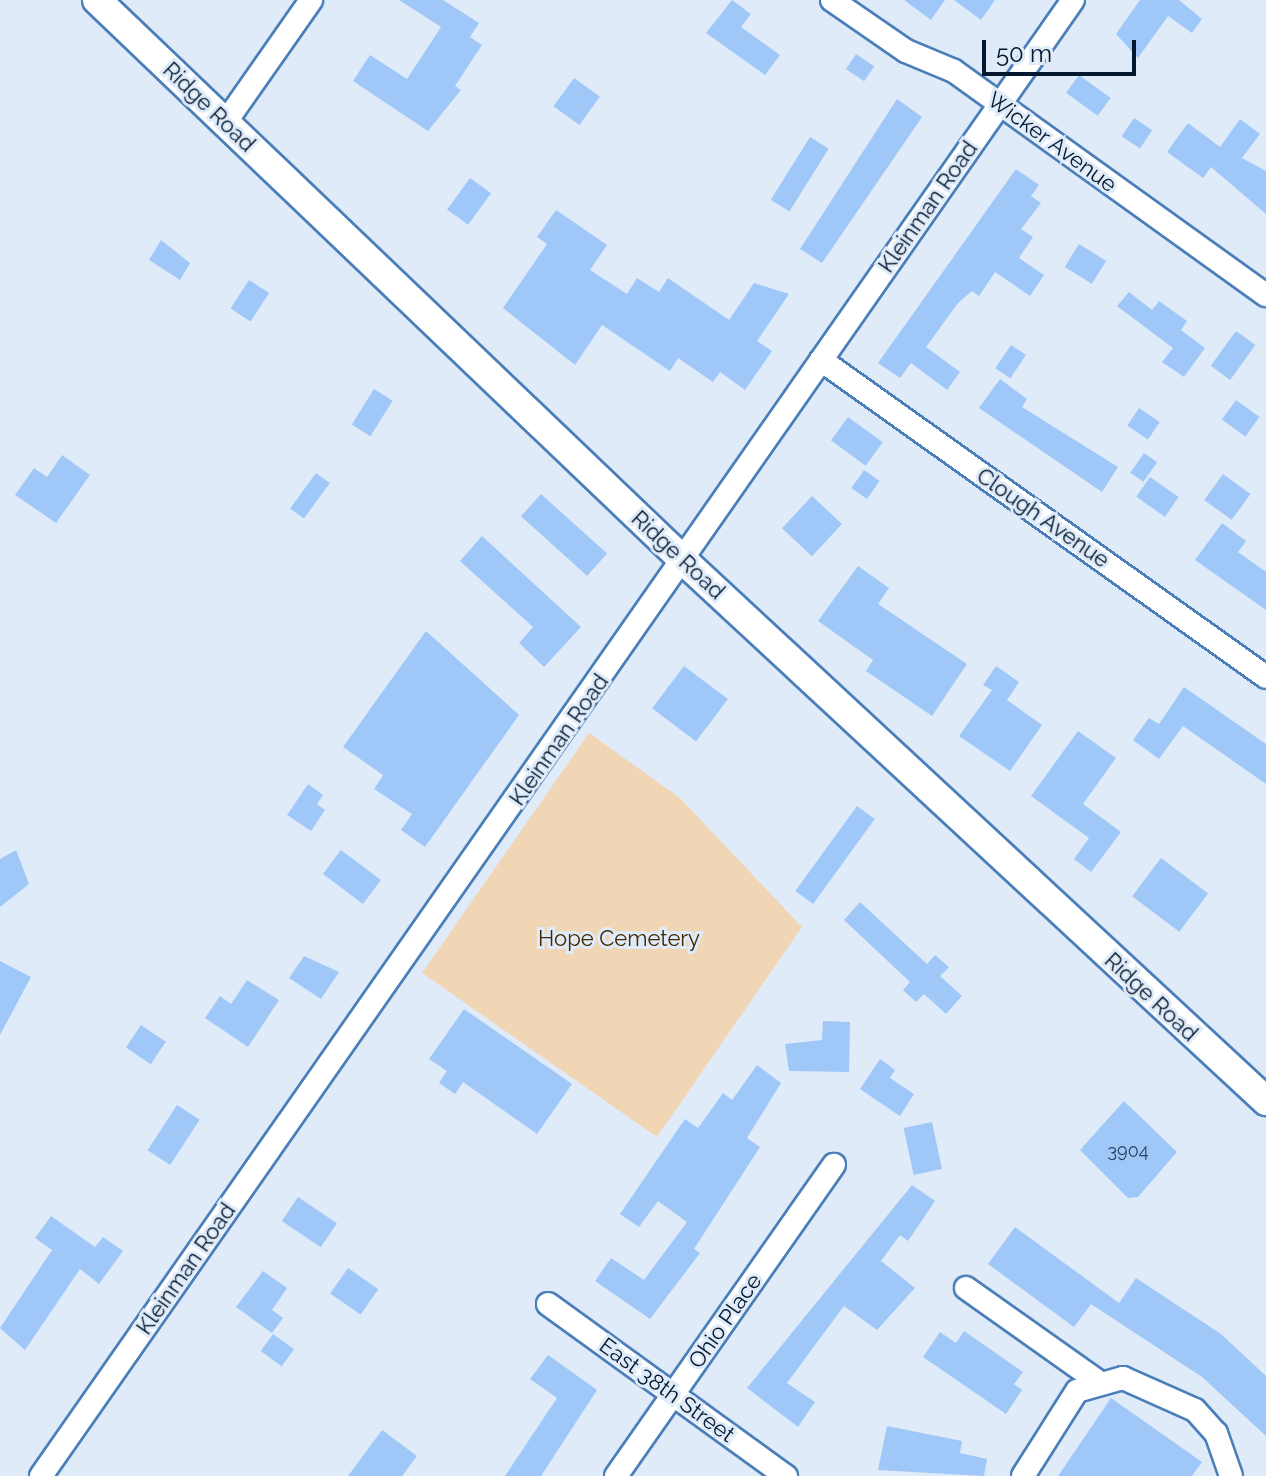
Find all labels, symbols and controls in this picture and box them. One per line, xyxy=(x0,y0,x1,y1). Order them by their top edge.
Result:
scale bar xyxy=(986,24,1140,74)
text: 50 m xyxy=(996,39,1052,68)
street label: Ridge Road xyxy=(158,57,260,157)
street label: Wicker Avenue xyxy=(982,86,1122,198)
street label: Kleinman Road xyxy=(873,136,983,278)
street label: Clough Avenue xyxy=(971,462,1115,574)
street label: Ridge Road xyxy=(626,505,730,605)
street label: Kleinman Road xyxy=(504,669,614,811)
park label: Hope Cemetery xyxy=(538,926,700,952)
street label: Ridge Road xyxy=(1099,947,1203,1047)
house number: 3904 xyxy=(1107,1140,1149,1162)
street label: Kleinman Road xyxy=(131,1198,241,1340)
street label: Ohio Place xyxy=(683,1269,767,1373)
street label: East 38th Street xyxy=(594,1332,740,1448)

